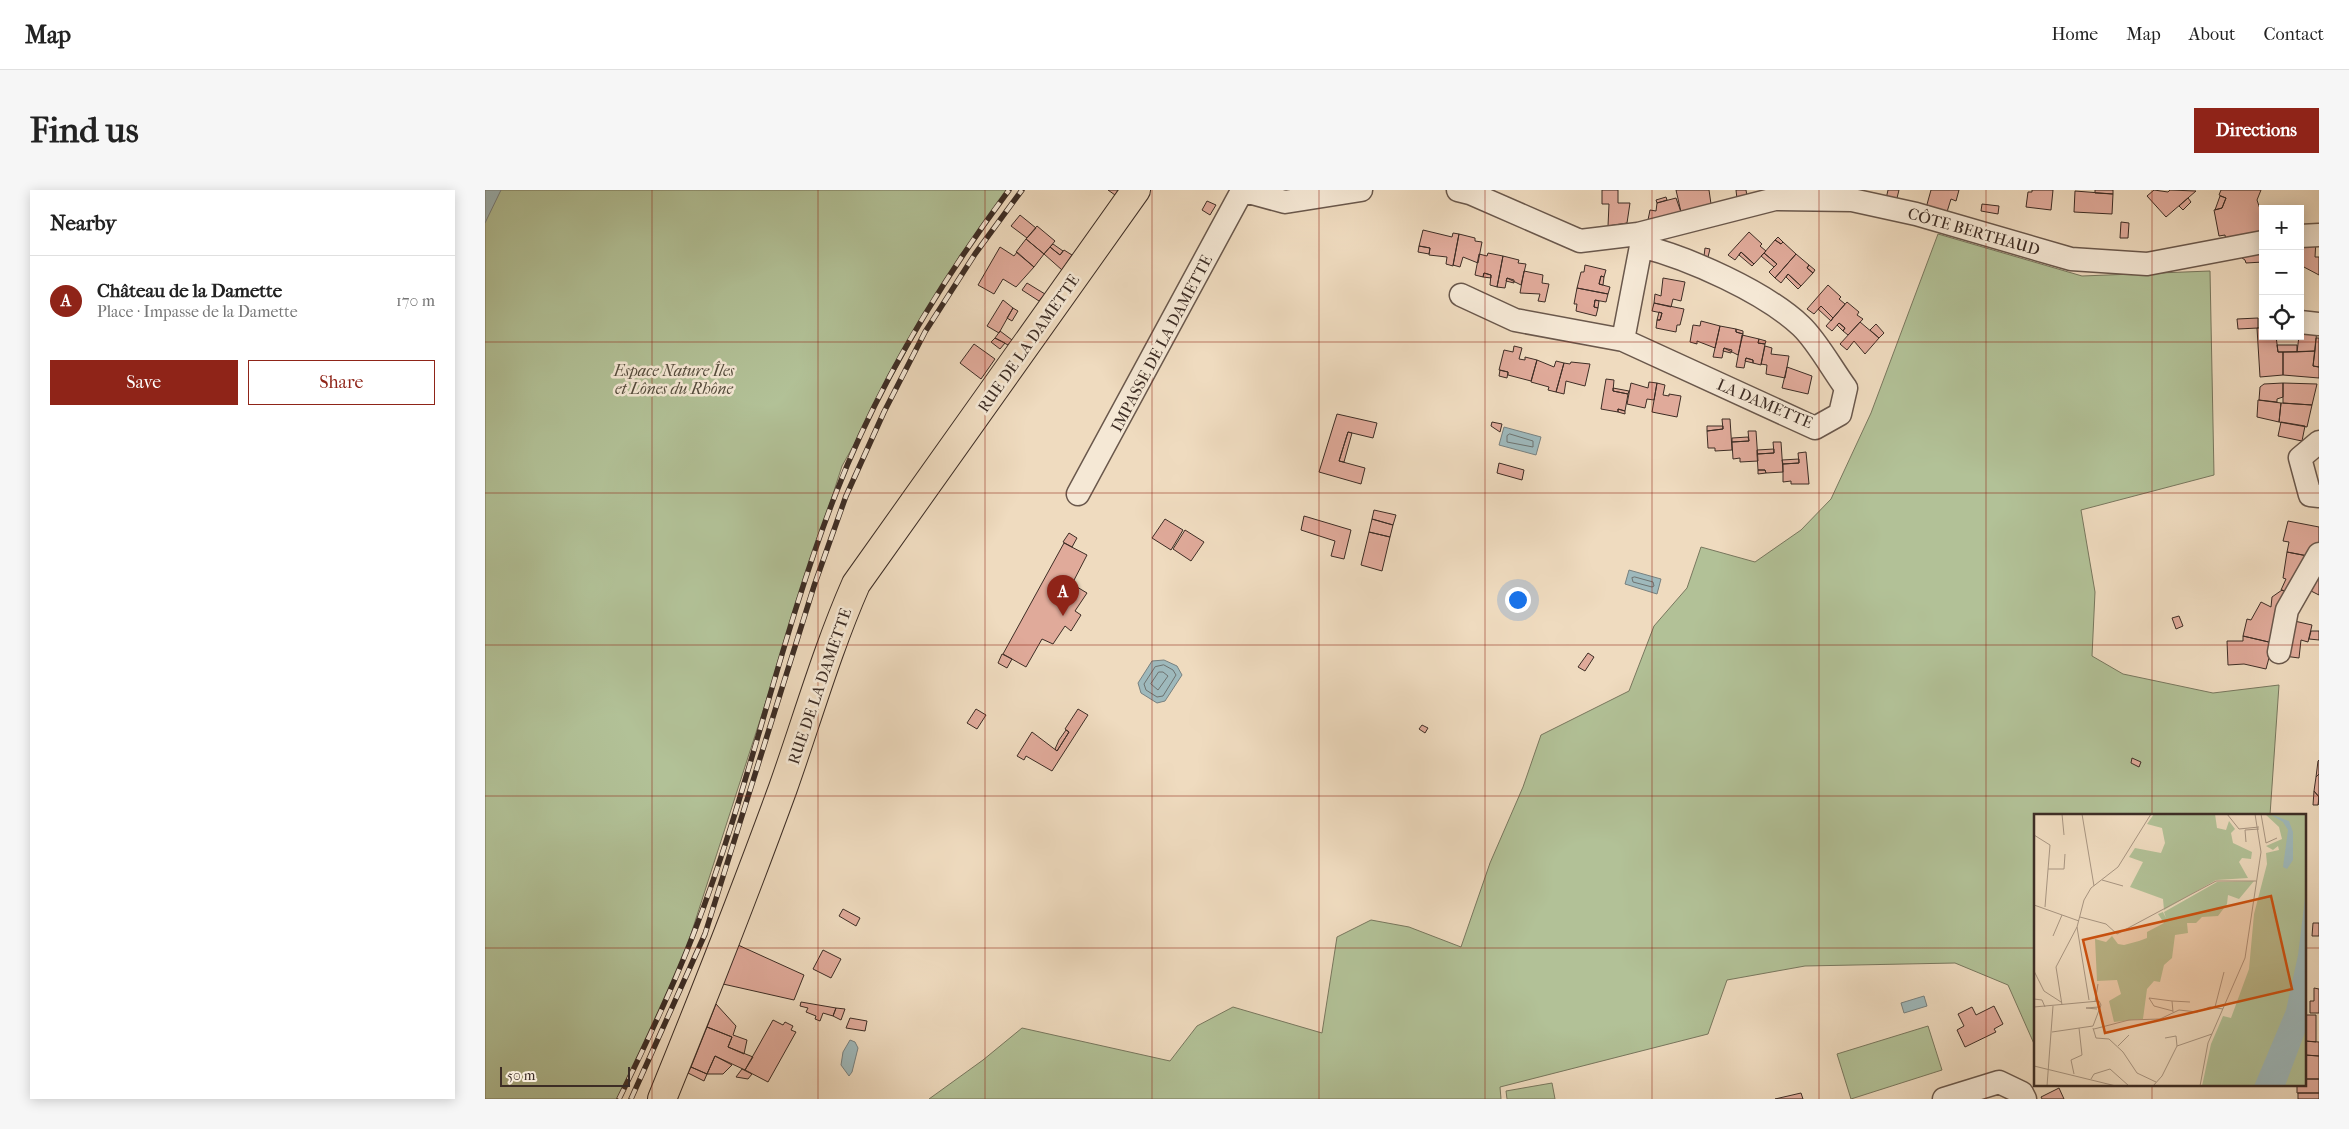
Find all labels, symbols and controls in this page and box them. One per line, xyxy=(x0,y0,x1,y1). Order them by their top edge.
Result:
text: Map xyxy=(25,21,71,49)
text: Home xyxy=(2051,24,2098,45)
text: Map xyxy=(2126,24,2161,45)
text: About xyxy=(2189,24,2235,45)
text: Contact xyxy=(2263,24,2324,45)
button: Directions xyxy=(2194,108,2319,153)
text: Find us xyxy=(30,110,139,151)
street label: CÔTE BERTHAUD xyxy=(1906,203,2042,259)
map controls xyxy=(2259,205,2304,340)
button: + xyxy=(2259,205,2304,250)
text: Nearby xyxy=(50,211,116,235)
button: − xyxy=(2259,250,2304,295)
street label: IMPASSE DE LA DAMETTE xyxy=(1107,251,1216,435)
street label: RUE DE LA DAMETTE xyxy=(974,271,1083,416)
text: Château de la Damette xyxy=(97,280,282,302)
text: A xyxy=(61,291,71,310)
text: 170 m xyxy=(396,291,435,310)
button: locate xyxy=(2259,295,2304,340)
text: Place · Impasse de la Damette xyxy=(97,302,298,321)
button: Save xyxy=(50,360,238,405)
button: Share xyxy=(248,360,435,405)
park label: Espace Nature Îles et Lônes du Rhône xyxy=(613,360,735,398)
street label: LA DAMETTE xyxy=(1714,375,1816,432)
pin: A xyxy=(1047,575,1079,616)
your location xyxy=(1505,587,1531,613)
street label: RUE DE LA DAMETTE xyxy=(784,605,855,767)
inset map xyxy=(2034,814,2307,1086)
scale bar xyxy=(500,1064,630,1087)
text: 50 m xyxy=(507,1067,535,1084)

